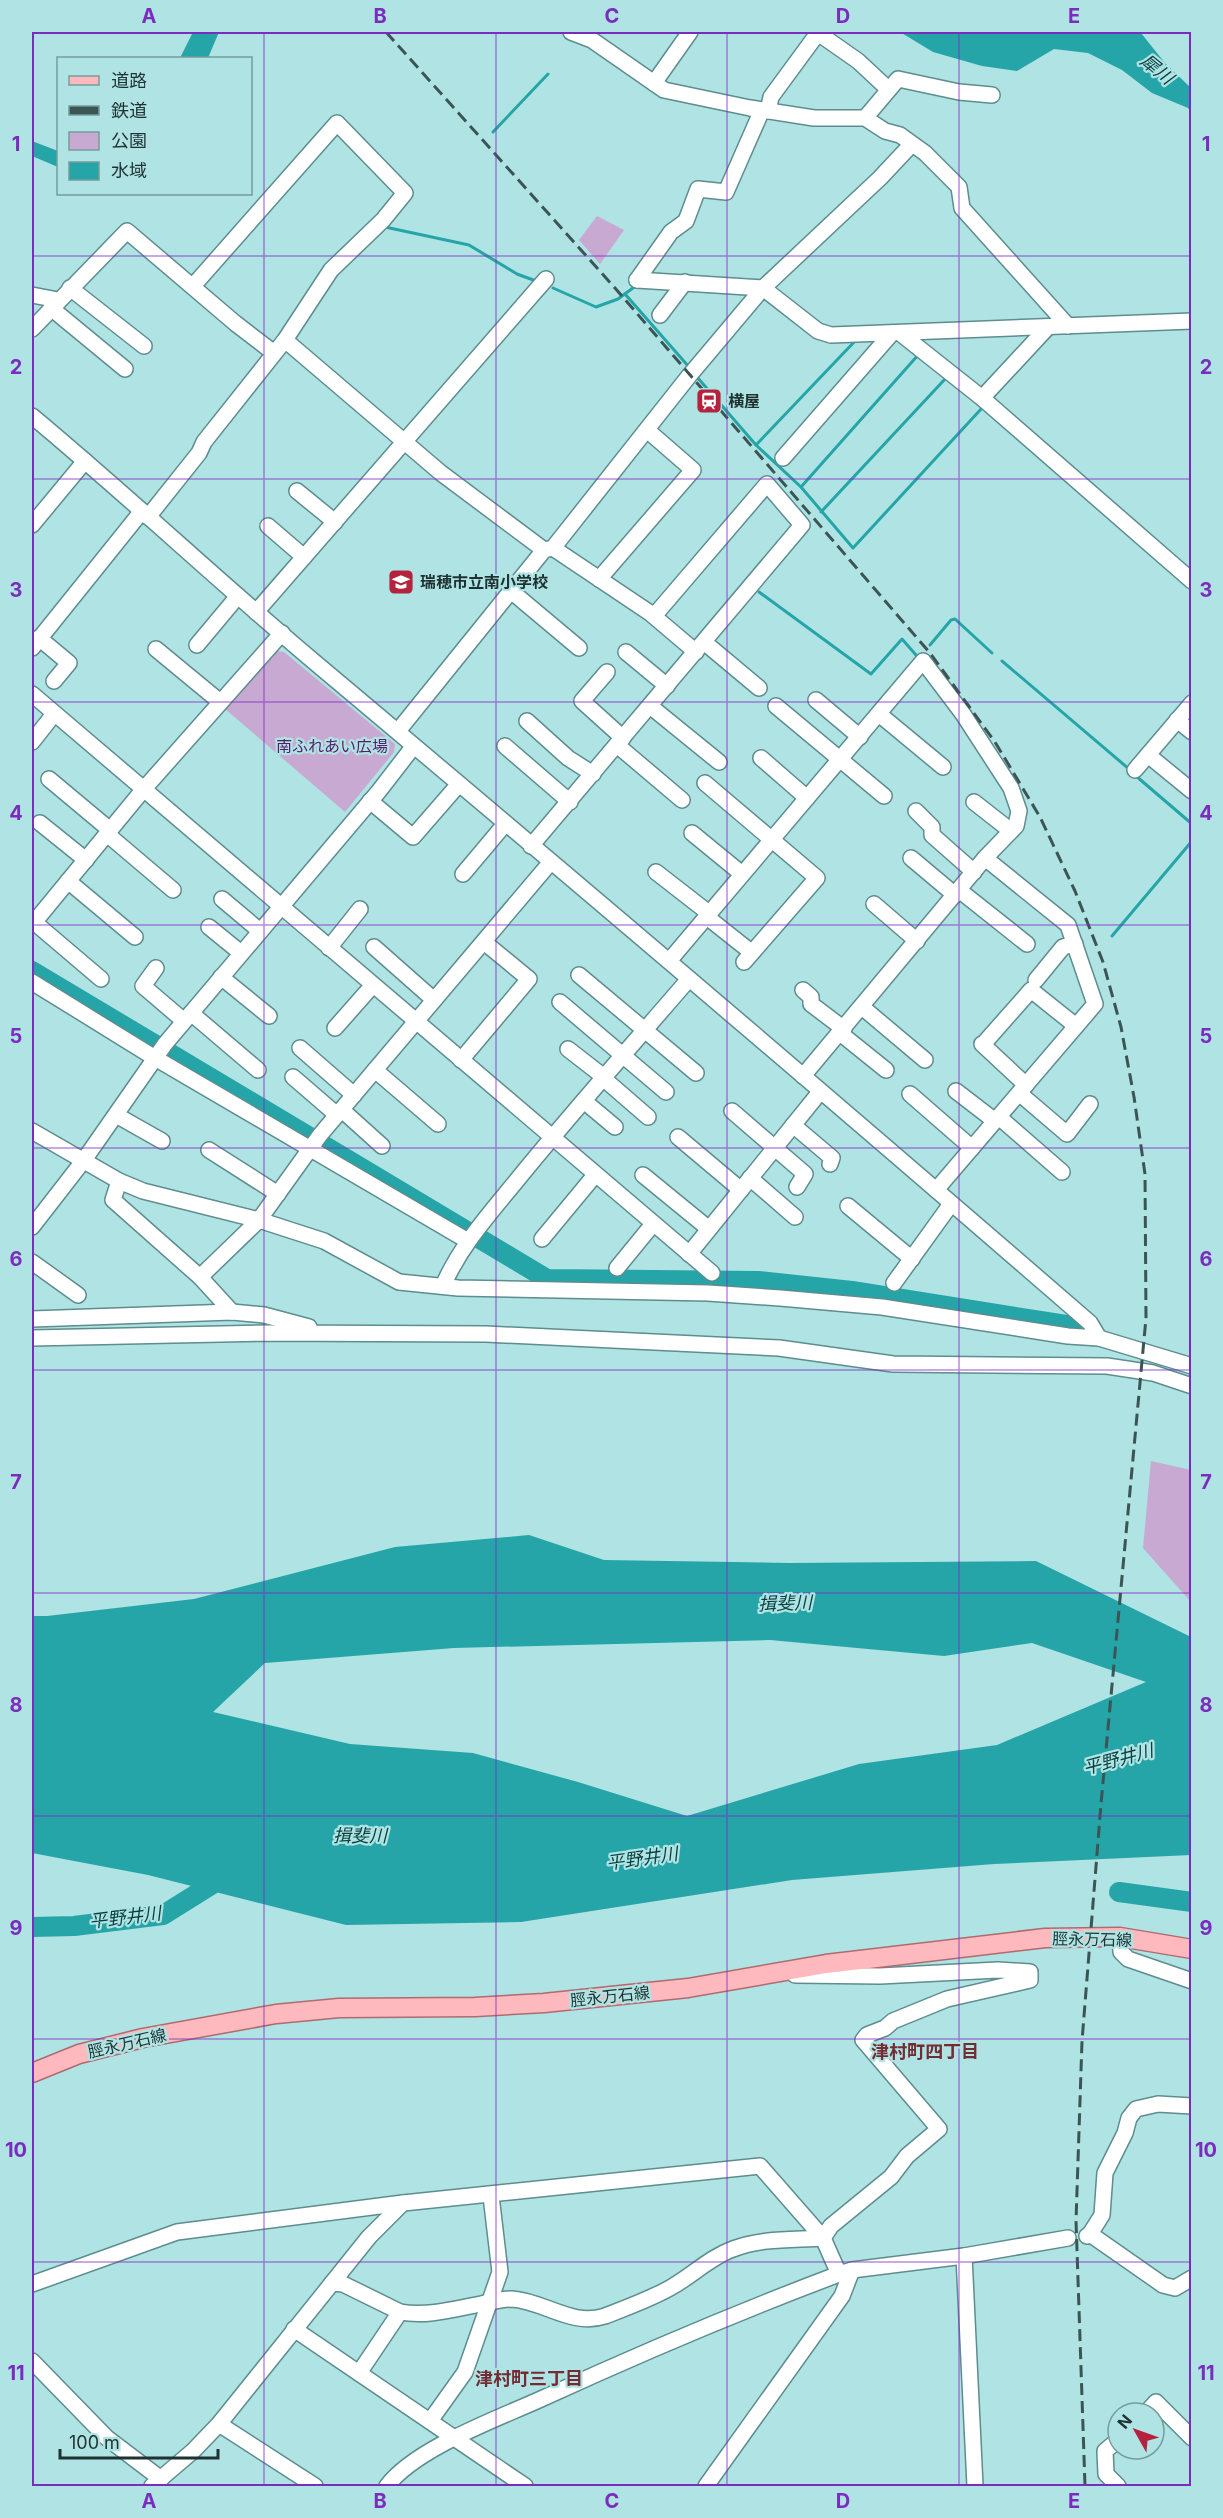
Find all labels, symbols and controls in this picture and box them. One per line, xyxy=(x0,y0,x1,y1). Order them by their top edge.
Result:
text: A xyxy=(142,4,157,28)
text: B xyxy=(373,4,387,28)
text: C xyxy=(605,4,619,28)
text: D xyxy=(836,4,850,28)
text: E xyxy=(1068,4,1080,28)
water label: 犀川 xyxy=(1136,50,1179,90)
legend xyxy=(57,57,252,195)
text: 道路 xyxy=(111,70,147,91)
text: 鉄道 xyxy=(111,100,147,121)
text: 公園 xyxy=(111,130,147,151)
text: 1 xyxy=(12,132,20,156)
text: 1 xyxy=(1202,132,1210,156)
text: 水域 xyxy=(111,160,147,181)
text: 2 xyxy=(10,355,22,379)
text: 2 xyxy=(1200,355,1212,379)
station icon: 横屋 xyxy=(694,386,724,416)
place label: 横屋 xyxy=(728,391,760,411)
school or university icon: 瑞穂市立南小学校 xyxy=(386,567,416,597)
place label: 瑞穂市立南小学校 xyxy=(420,572,548,592)
text: 3 xyxy=(10,578,22,602)
text: 3 xyxy=(1200,578,1212,602)
park label: 南ふれあい広場 xyxy=(276,736,388,756)
text: 4 xyxy=(9,801,23,825)
text: 4 xyxy=(1199,801,1213,825)
text: 5 xyxy=(10,1024,22,1048)
text: 5 xyxy=(1200,1024,1212,1048)
text: 6 xyxy=(10,1247,23,1271)
text: 6 xyxy=(1200,1247,1213,1271)
text: 7 xyxy=(10,1470,22,1494)
text: 7 xyxy=(1200,1470,1212,1494)
water label: 揖斐川 xyxy=(758,1591,814,1614)
text: 8 xyxy=(9,1693,23,1717)
text: 8 xyxy=(1199,1693,1213,1717)
water label: 平野井川 xyxy=(1081,1739,1157,1778)
water label: 揖斐川 xyxy=(333,1825,389,1846)
water label: 平野井川 xyxy=(605,1842,681,1873)
water label: 平野井川 xyxy=(88,1902,164,1932)
text: 9 xyxy=(10,1916,23,1940)
text: 9 xyxy=(1200,1916,1213,1940)
street label: 脛永万石線 xyxy=(1052,1928,1132,1950)
street label: 脛永万石線 xyxy=(569,1982,651,2010)
street label: 脛永万石線 xyxy=(86,2024,168,2062)
district label: 津村町四丁目 xyxy=(871,2041,979,2062)
text: 10 xyxy=(5,2138,27,2162)
text: 10 xyxy=(1195,2138,1217,2162)
text: 11 xyxy=(7,2361,25,2385)
text: 11 xyxy=(1197,2361,1215,2385)
district label: 津村町三丁目 xyxy=(475,2368,583,2389)
north arrow xyxy=(1106,2401,1166,2461)
text: N xyxy=(1113,2410,1136,2432)
scale bar xyxy=(60,2422,218,2460)
text: 100 m xyxy=(69,2432,120,2453)
text: A xyxy=(142,2489,157,2513)
text: B xyxy=(373,2489,387,2513)
text: C xyxy=(605,2489,619,2513)
text: D xyxy=(836,2489,850,2513)
text: E xyxy=(1068,2489,1080,2513)

